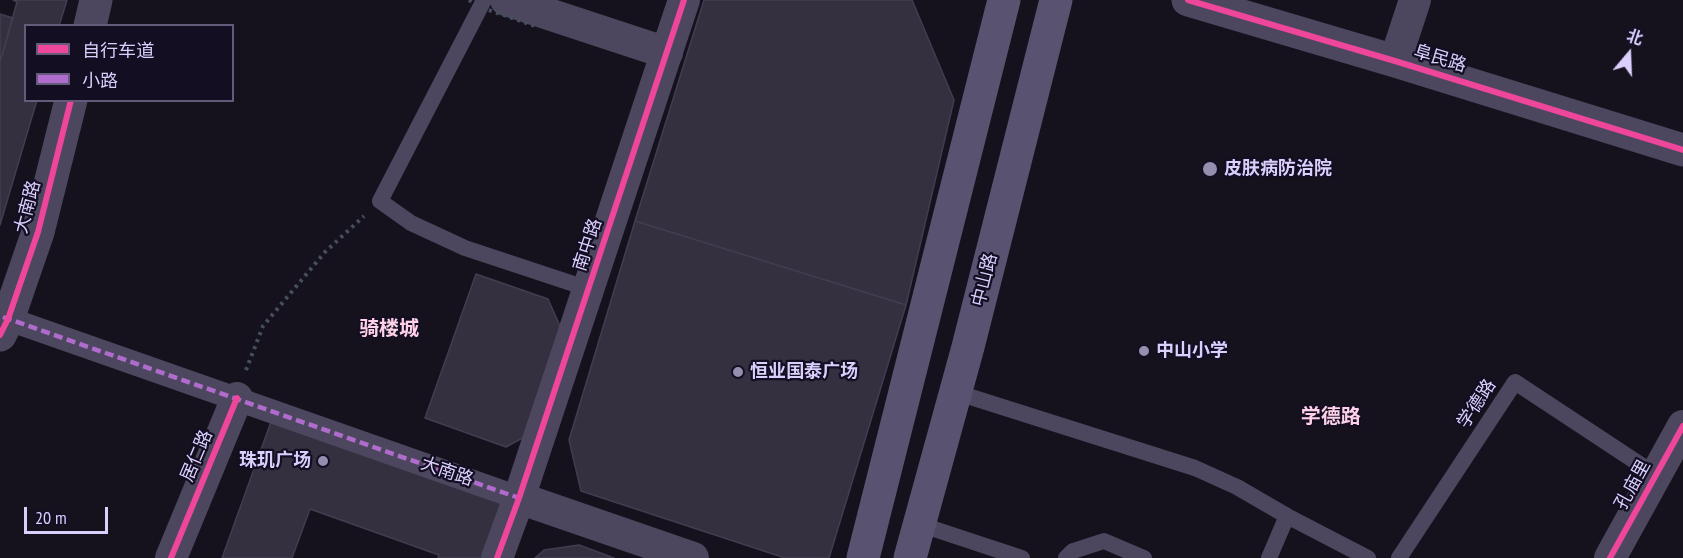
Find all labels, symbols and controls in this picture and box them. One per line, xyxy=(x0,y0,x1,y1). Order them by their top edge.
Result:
legend xyxy=(24,24,234,102)
north arrow xyxy=(1599,24,1659,84)
text: 北 xyxy=(1624,25,1646,49)
text: 自行车道 xyxy=(82,39,154,62)
street label: 阜民路 xyxy=(1411,41,1469,77)
text: 小路 xyxy=(82,69,118,92)
place label: 皮肤病防治院 xyxy=(1224,158,1332,180)
marker: 皮肤病防治院 xyxy=(1201,160,1219,178)
street label: 大南路 xyxy=(11,178,45,236)
street label: 南中路 xyxy=(569,216,607,274)
street label: 中山路 xyxy=(968,251,1002,309)
district label: 骑楼城 xyxy=(359,317,419,341)
place label: 中山小学 xyxy=(1156,340,1228,362)
marker: 中山小学 xyxy=(1137,344,1151,358)
place label: 恒业国泰广场 xyxy=(750,361,858,383)
marker: 恒业国泰广场 xyxy=(731,365,745,379)
street label: 学德路 xyxy=(1453,375,1501,433)
district label: 学德路 xyxy=(1301,405,1361,429)
street label: 居仁路 xyxy=(177,427,217,485)
place label: 珠玑广场 xyxy=(239,450,311,472)
street label: 大南路 xyxy=(418,453,476,491)
marker: 珠玑广场 xyxy=(316,454,330,468)
street label: 孔庙里 xyxy=(1610,456,1656,514)
scale bar xyxy=(27,495,111,533)
text: 20 m xyxy=(35,506,67,529)

